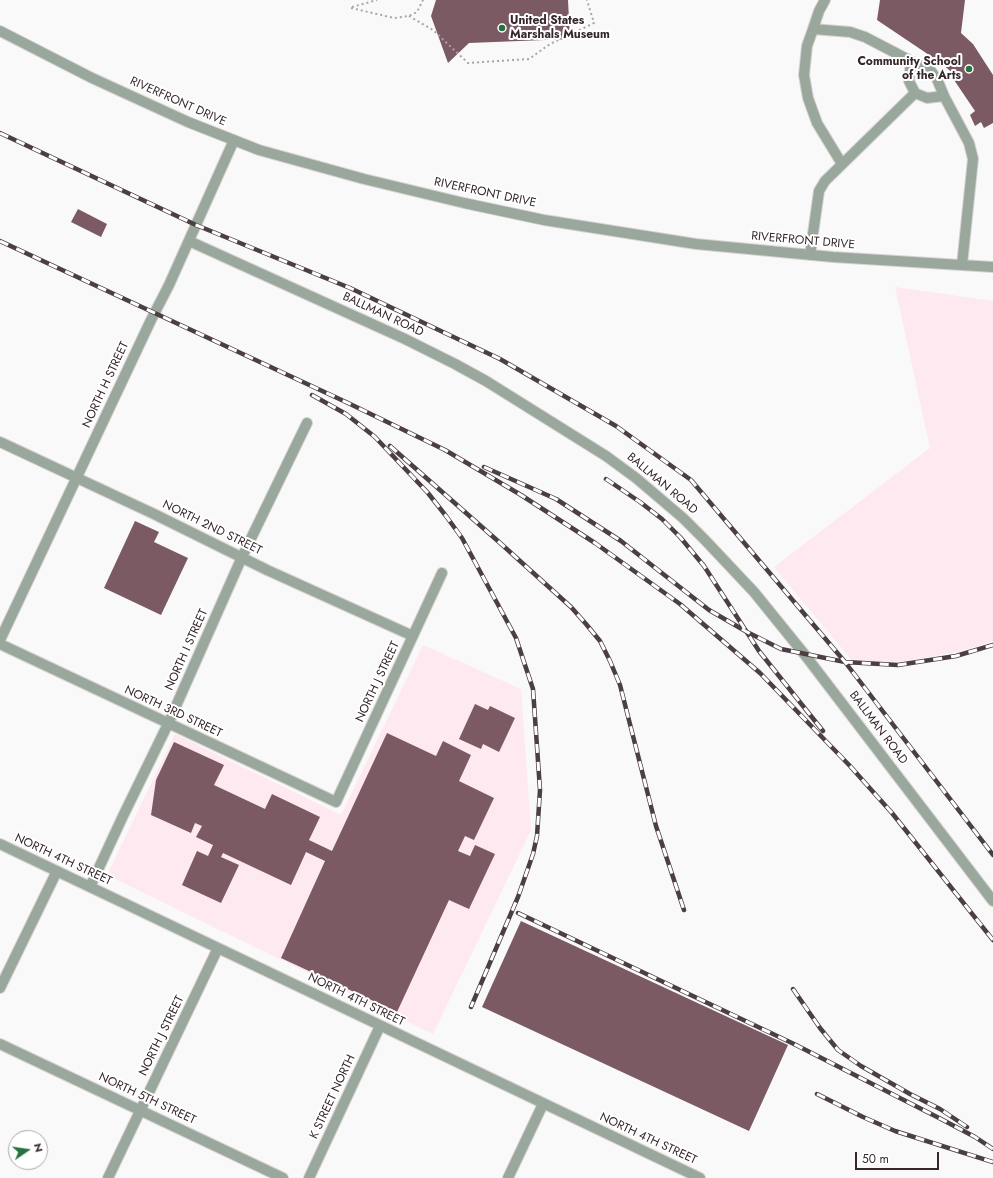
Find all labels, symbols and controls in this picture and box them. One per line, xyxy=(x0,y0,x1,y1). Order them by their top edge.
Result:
place label: United States Marshals Museum xyxy=(510,14,610,42)
marker: United States Marshals Museum xyxy=(497,23,507,33)
place label: Community School of the Arts xyxy=(857,55,961,83)
marker: Community School of the Arts xyxy=(964,64,974,74)
street label: RIVERFRONT DRIVE xyxy=(128,74,228,130)
street label: RIVERFRONT DRIVE xyxy=(433,175,537,211)
street label: RIVERFRONT DRIVE xyxy=(751,229,855,253)
street label: BALLMAN ROAD xyxy=(340,290,426,340)
street label: NORTH H STREET xyxy=(80,340,132,430)
street label: BALLMAN ROAD xyxy=(624,450,700,518)
street label: NORTH 2ND STREET xyxy=(160,498,264,558)
street label: NORTH I STREET xyxy=(163,607,211,693)
street label: NORTH J STREET xyxy=(353,639,403,725)
street label: NORTH 3RD STREET xyxy=(122,683,224,741)
street label: BALLMAN ROAD xyxy=(846,689,910,767)
street label: NORTH 4TH STREET xyxy=(12,831,114,889)
street label: NORTH 4TH STREET xyxy=(305,970,407,1030)
street label: NORTH J STREET xyxy=(136,994,188,1078)
street label: K STREET NORTH xyxy=(307,1053,359,1141)
street label: NORTH 5TH STREET xyxy=(96,1070,198,1128)
street label: NORTH 4TH STREET xyxy=(597,1110,699,1168)
north arrow xyxy=(8,1130,48,1170)
text: N xyxy=(30,1141,47,1154)
scale bar xyxy=(857,1144,941,1170)
text: 50 m xyxy=(862,1150,889,1168)

